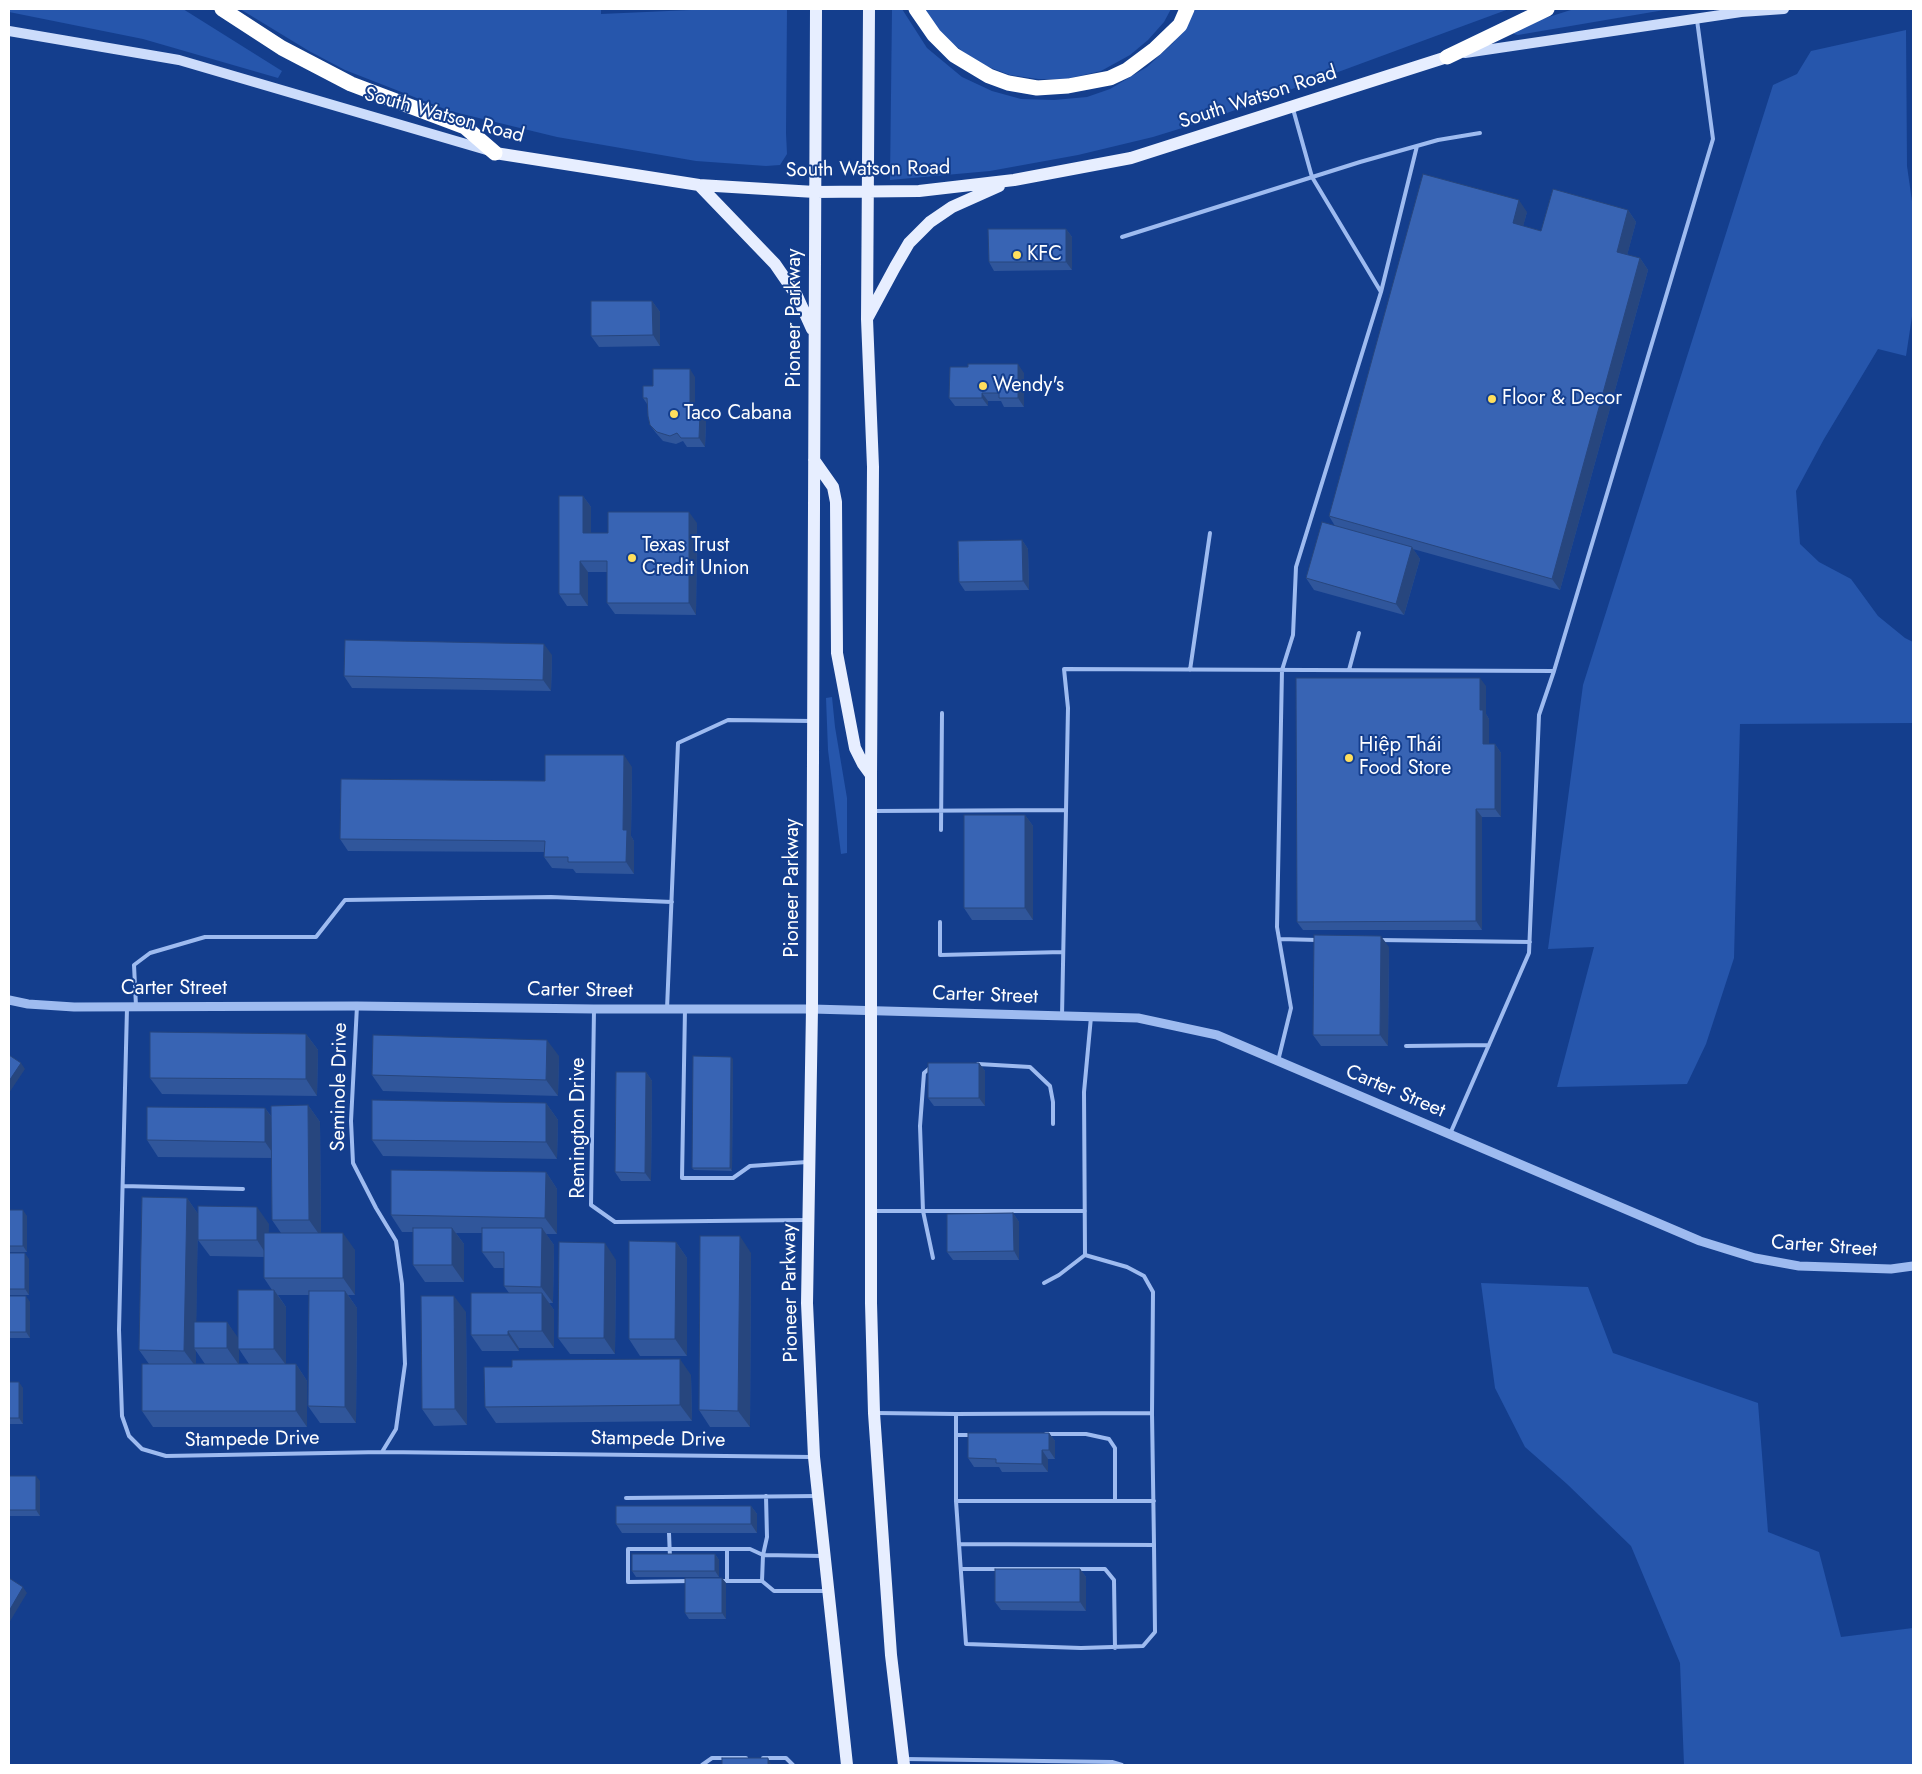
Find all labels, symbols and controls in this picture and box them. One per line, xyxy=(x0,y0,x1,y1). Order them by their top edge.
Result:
street label: South Watson Road xyxy=(1176,61,1340,135)
street label: South Watson Road xyxy=(361,83,527,149)
street label: South Watson Road xyxy=(786,157,950,183)
place label: KFC xyxy=(1027,243,1062,267)
street label: Pioneer Parkway xyxy=(783,249,807,387)
marker: KFC xyxy=(1011,249,1023,261)
place label: Wendy's xyxy=(993,374,1064,398)
marker: Wendy's xyxy=(977,380,989,392)
place label: Floor & Decor xyxy=(1502,387,1622,411)
marker: Floor & Decor xyxy=(1486,393,1498,405)
place label: Taco Cabana xyxy=(684,402,792,426)
marker: Taco Cabana xyxy=(668,408,680,420)
place label: Texas Trust Credit Union xyxy=(642,534,750,581)
marker: Texas Trust Credit Union xyxy=(626,552,638,564)
place label: Hiệp Thái Food Store xyxy=(1359,734,1451,781)
marker: Hiệp Thái Food Store xyxy=(1343,752,1355,764)
street label: Pioneer Parkway xyxy=(781,819,805,957)
street label: Carter Street xyxy=(121,977,227,1001)
street label: Carter Street xyxy=(527,978,633,1004)
street label: Carter Street xyxy=(932,982,1038,1010)
street label: Seminole Drive xyxy=(327,1022,353,1152)
street label: Remington Drive xyxy=(567,1058,591,1198)
street label: Carter Street xyxy=(1342,1060,1448,1124)
street label: Pioneer Parkway xyxy=(778,1223,804,1363)
street label: Carter Street xyxy=(1770,1231,1878,1263)
street label: Stampede Drive xyxy=(184,1427,320,1453)
street label: Stampede Drive xyxy=(590,1427,726,1453)

